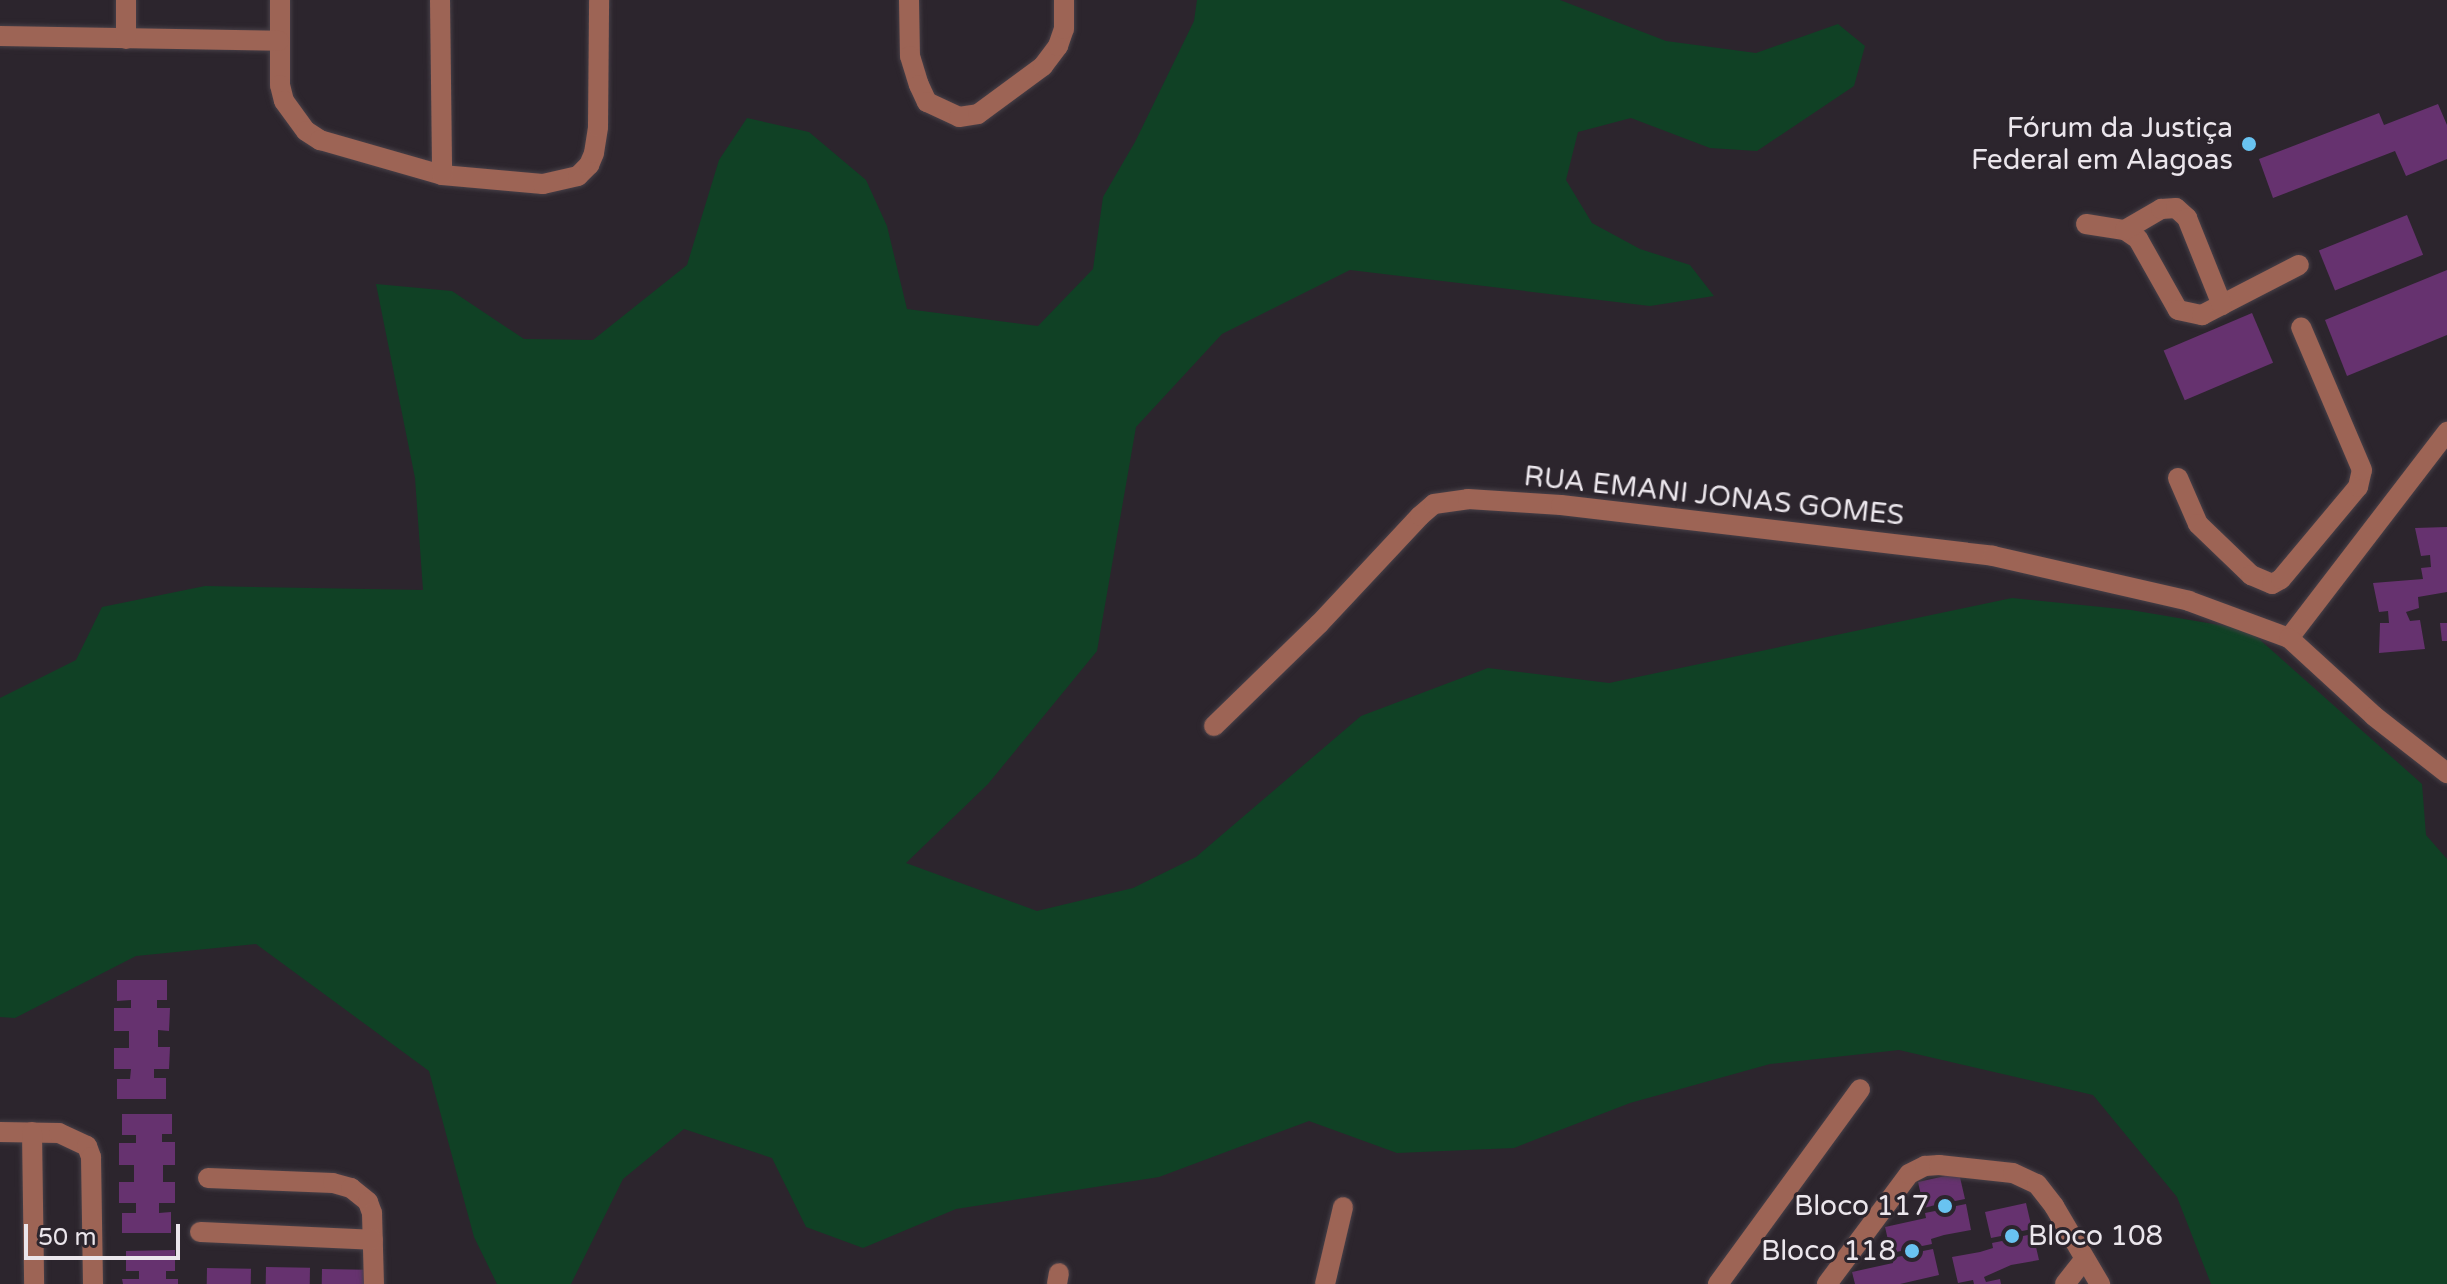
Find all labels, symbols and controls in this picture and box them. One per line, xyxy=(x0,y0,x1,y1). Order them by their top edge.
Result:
place label: Fórum da Justiça Federal em Alagoas xyxy=(1971,111,2233,177)
marker: Fórum da Justiça Federal em Alagoas xyxy=(2240,135,2258,153)
street label: RUA EMANI JONAS GOMES xyxy=(1522,459,1906,533)
place label: Bloco 117 xyxy=(1794,1189,1929,1223)
marker: Bloco 117 xyxy=(1936,1197,1954,1215)
scale bar xyxy=(28,1208,184,1258)
place label: Bloco 108 xyxy=(2028,1219,2163,1253)
text: 50 m xyxy=(38,1223,96,1252)
marker: Bloco 108 xyxy=(2003,1227,2021,1245)
place label: Bloco 118 xyxy=(1761,1234,1896,1268)
marker: Bloco 118 xyxy=(1903,1242,1921,1260)

